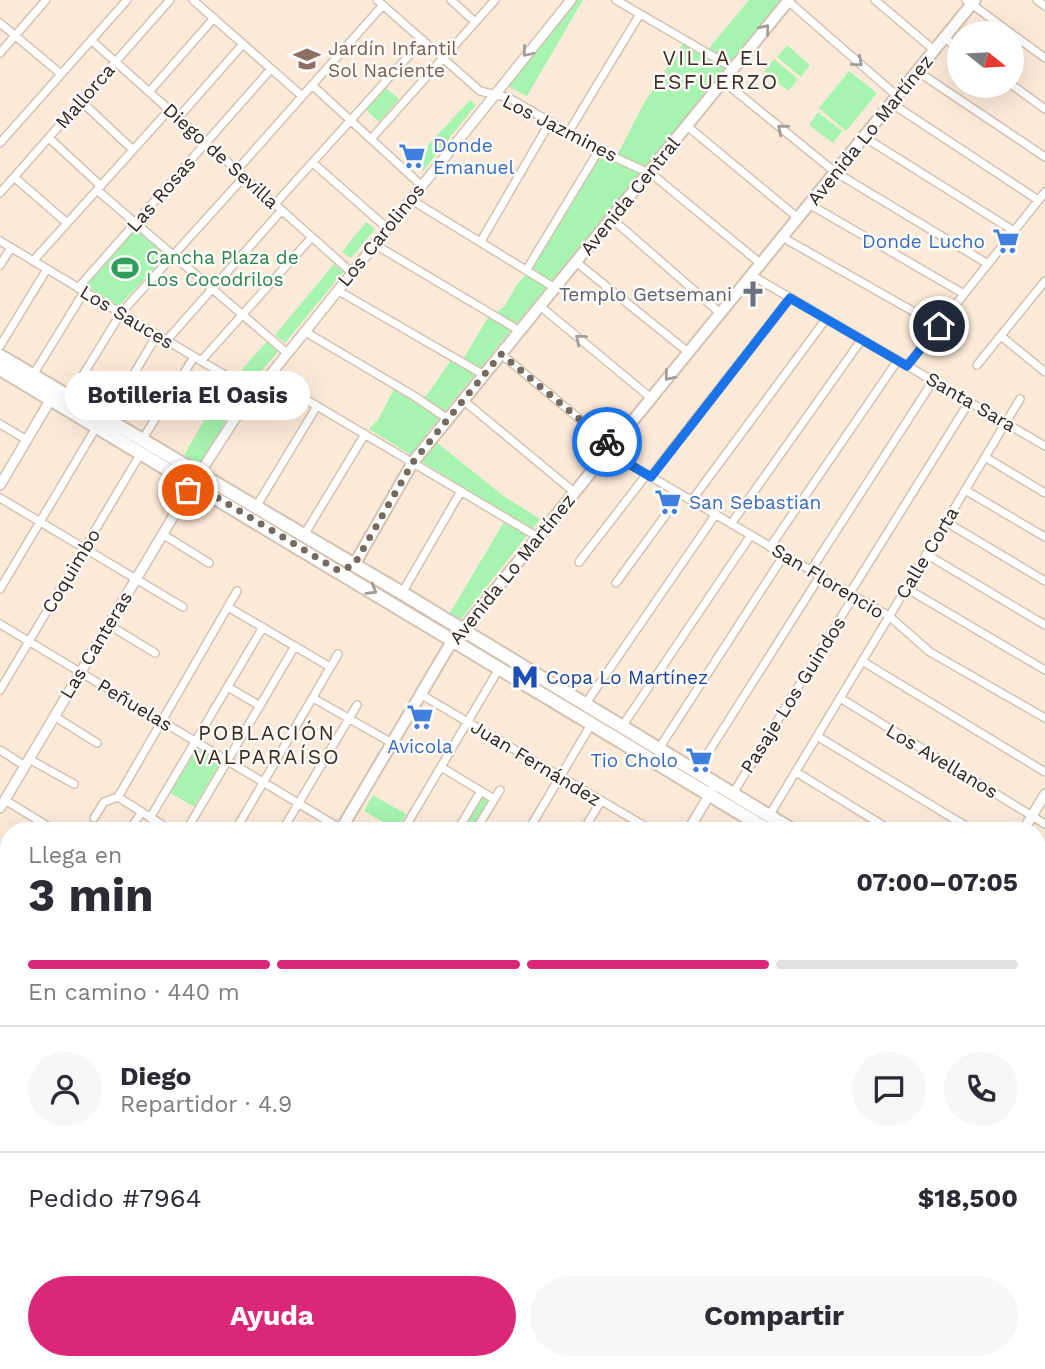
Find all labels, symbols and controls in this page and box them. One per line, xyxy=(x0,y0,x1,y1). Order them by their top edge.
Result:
north arrow xyxy=(947,21,1024,98)
map controls xyxy=(947,21,1024,98)
one-way arrow xyxy=(757,25,769,38)
place label: Jardín Infantil Sol Naciente xyxy=(328,37,457,82)
school or university icon: Jardín Infantil Sol Naciente xyxy=(292,44,322,74)
one-way arrow xyxy=(523,44,535,57)
district label: VILLA EL ESFUERZO xyxy=(653,45,779,94)
street label: Avenida Lo Martínez xyxy=(802,50,938,210)
one-way arrow xyxy=(850,54,863,66)
street label: Mallorca xyxy=(50,59,120,133)
street label: Los Jazmines xyxy=(499,89,621,167)
street label: Diego de Sevilla xyxy=(159,98,284,214)
one-way arrow xyxy=(777,125,790,137)
street label: Avenida Central xyxy=(575,132,685,260)
place label: Donde Emanuel xyxy=(433,134,514,179)
supermarket icon: Donde Emanuel xyxy=(397,141,427,171)
street label: Las Rosas xyxy=(122,151,200,237)
street label: Los Carolinos xyxy=(333,179,429,291)
supermarket icon: Donde Lucho xyxy=(991,226,1021,256)
place label: Donde Lucho xyxy=(862,230,985,253)
place label: Cancha Plaza de Los Cocodrilos xyxy=(146,246,299,291)
sports icon: Cancha Plaza de Los Cocodrilos xyxy=(110,253,140,283)
church icon: Templo Getsemani xyxy=(738,279,768,309)
street label: Los Sauces xyxy=(76,280,178,354)
place label: Templo Getsemani xyxy=(559,283,732,306)
pin xyxy=(909,296,969,356)
icon: home xyxy=(920,307,958,345)
one-way arrow xyxy=(575,334,587,347)
one-way arrow xyxy=(665,367,677,380)
street label: Santa Sara xyxy=(922,367,1020,437)
callout: Botilleria El Oasis xyxy=(66,371,310,420)
text: Botilleria El Oasis xyxy=(87,382,288,409)
courier xyxy=(572,407,642,477)
icon: bike xyxy=(588,423,626,461)
pin xyxy=(158,460,218,520)
icon: bag xyxy=(169,471,207,509)
supermarket icon: San Sebastian xyxy=(653,487,683,517)
street label: Avenida Lo Martínez xyxy=(444,489,580,649)
place label: San Sebastian xyxy=(689,491,821,514)
street label: Calle Corta xyxy=(891,503,964,603)
street label: Coquimbo xyxy=(37,525,105,617)
street label: San Florencio xyxy=(768,538,888,624)
one-way arrow xyxy=(364,582,377,595)
street label: Las Canteras xyxy=(55,587,137,703)
street label: Pasaje Los Guindos xyxy=(736,612,850,778)
metro station icon: Copa Lo Martínez xyxy=(510,662,540,692)
place label: Copa Lo Martínez xyxy=(546,666,708,689)
street label: Peñuelas xyxy=(93,674,177,736)
supermarket icon: Avicola xyxy=(405,702,435,732)
street label: Juan Fernández xyxy=(467,715,605,811)
street label: Los Avellanos xyxy=(882,719,1002,803)
district label: POBLACIÓN VALPARAÍSO xyxy=(193,720,341,769)
place label: Avicola xyxy=(387,735,453,758)
supermarket icon: Tio Cholo xyxy=(684,745,714,775)
place label: Tio Cholo xyxy=(590,749,678,772)
text: Llega en xyxy=(28,842,122,869)
text: 07:00–07:05 xyxy=(856,867,1018,897)
text: 3 min xyxy=(28,868,154,922)
text: En camino · 440 m xyxy=(28,979,240,1006)
button: person xyxy=(28,1052,102,1126)
button: chat xyxy=(852,1052,926,1126)
button: phone xyxy=(944,1052,1018,1126)
text: Diego xyxy=(120,1061,191,1091)
text: Repartidor · 4.9 xyxy=(120,1091,292,1118)
text: Pedido #7964 xyxy=(28,1183,202,1213)
text: $18,500 xyxy=(918,1183,1018,1213)
button: Ayuda xyxy=(28,1276,516,1356)
button: Compartir xyxy=(530,1276,1018,1356)

